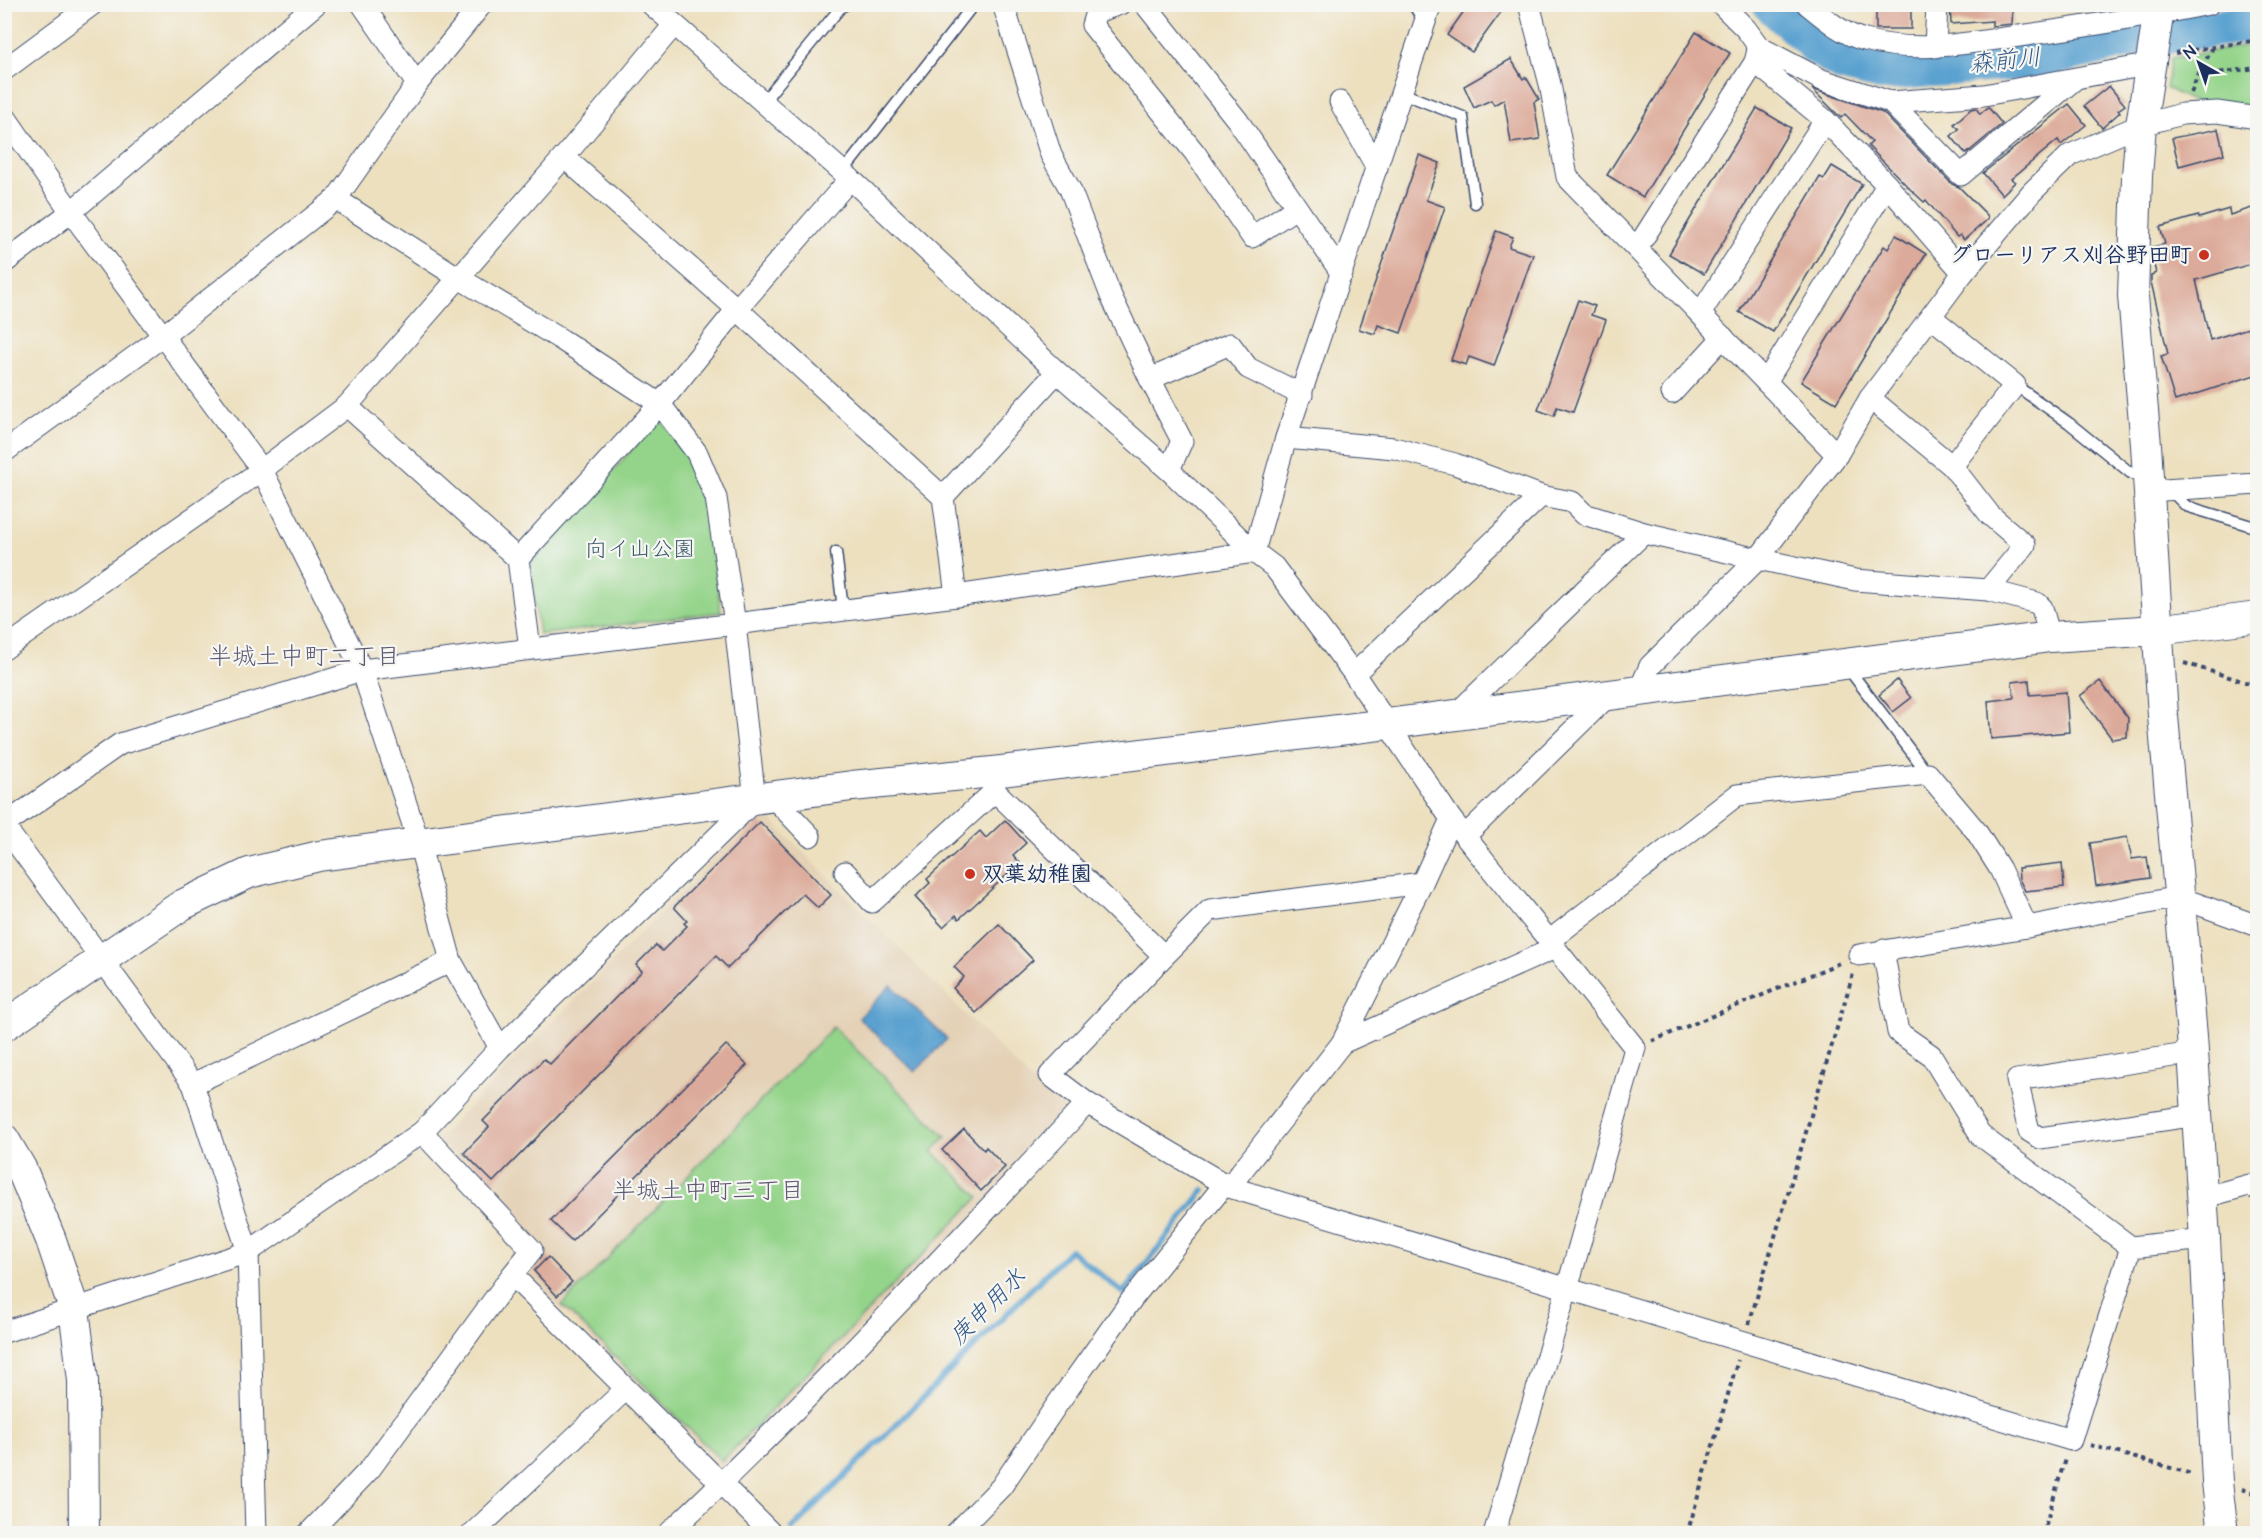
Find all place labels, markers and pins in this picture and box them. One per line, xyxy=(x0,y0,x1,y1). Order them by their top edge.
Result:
place label: グローリアス刈谷野田町 xyxy=(1950,240,2192,271)
marker: グローリアス刈谷野田町 xyxy=(2197,248,2211,262)
place label: 双葉幼稚園 xyxy=(982,859,1092,890)
marker: 双葉幼稚園 xyxy=(963,867,977,881)

